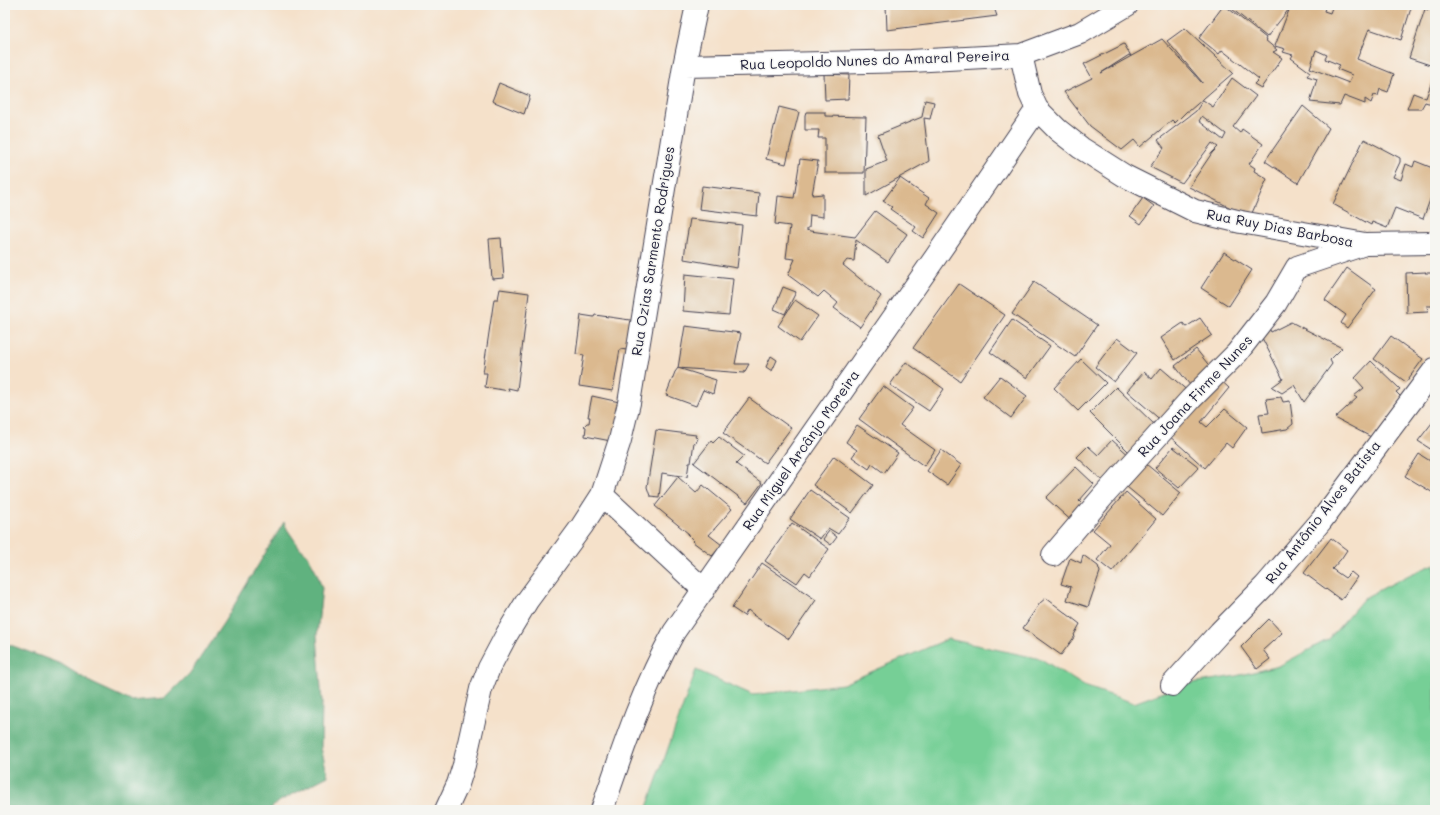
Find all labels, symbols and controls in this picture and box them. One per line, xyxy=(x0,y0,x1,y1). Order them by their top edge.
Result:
street label: Rua Leopoldo Nunes do Amaral Pereira xyxy=(740,45,1010,74)
street label: Rua Ozias Sarmento Rodrigues xyxy=(627,145,678,357)
street label: Rua Ruy Dias Barbosa xyxy=(1205,204,1355,251)
street label: Rua Joana Firme Nunes xyxy=(1133,331,1256,461)
street label: Rua Miguel Arcânjo Moreira xyxy=(738,366,863,534)
street label: Rua Antônio Alves Batista xyxy=(1261,436,1384,587)

